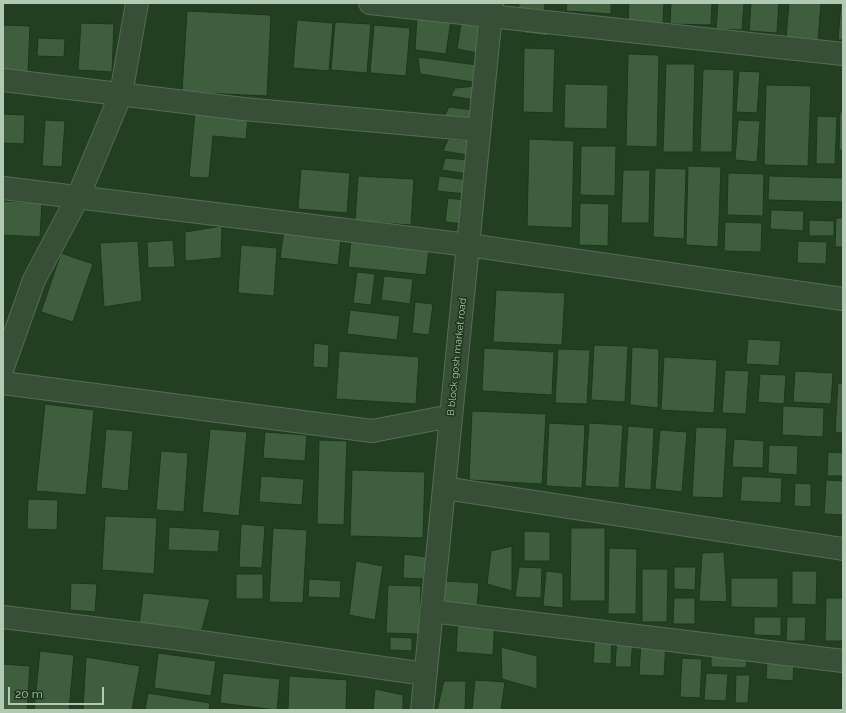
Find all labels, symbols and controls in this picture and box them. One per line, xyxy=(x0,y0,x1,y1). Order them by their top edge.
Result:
street label: B block gosh market road xyxy=(445,297,469,417)
scale bar xyxy=(10,679,106,705)
text: 20 m xyxy=(15,687,43,701)

